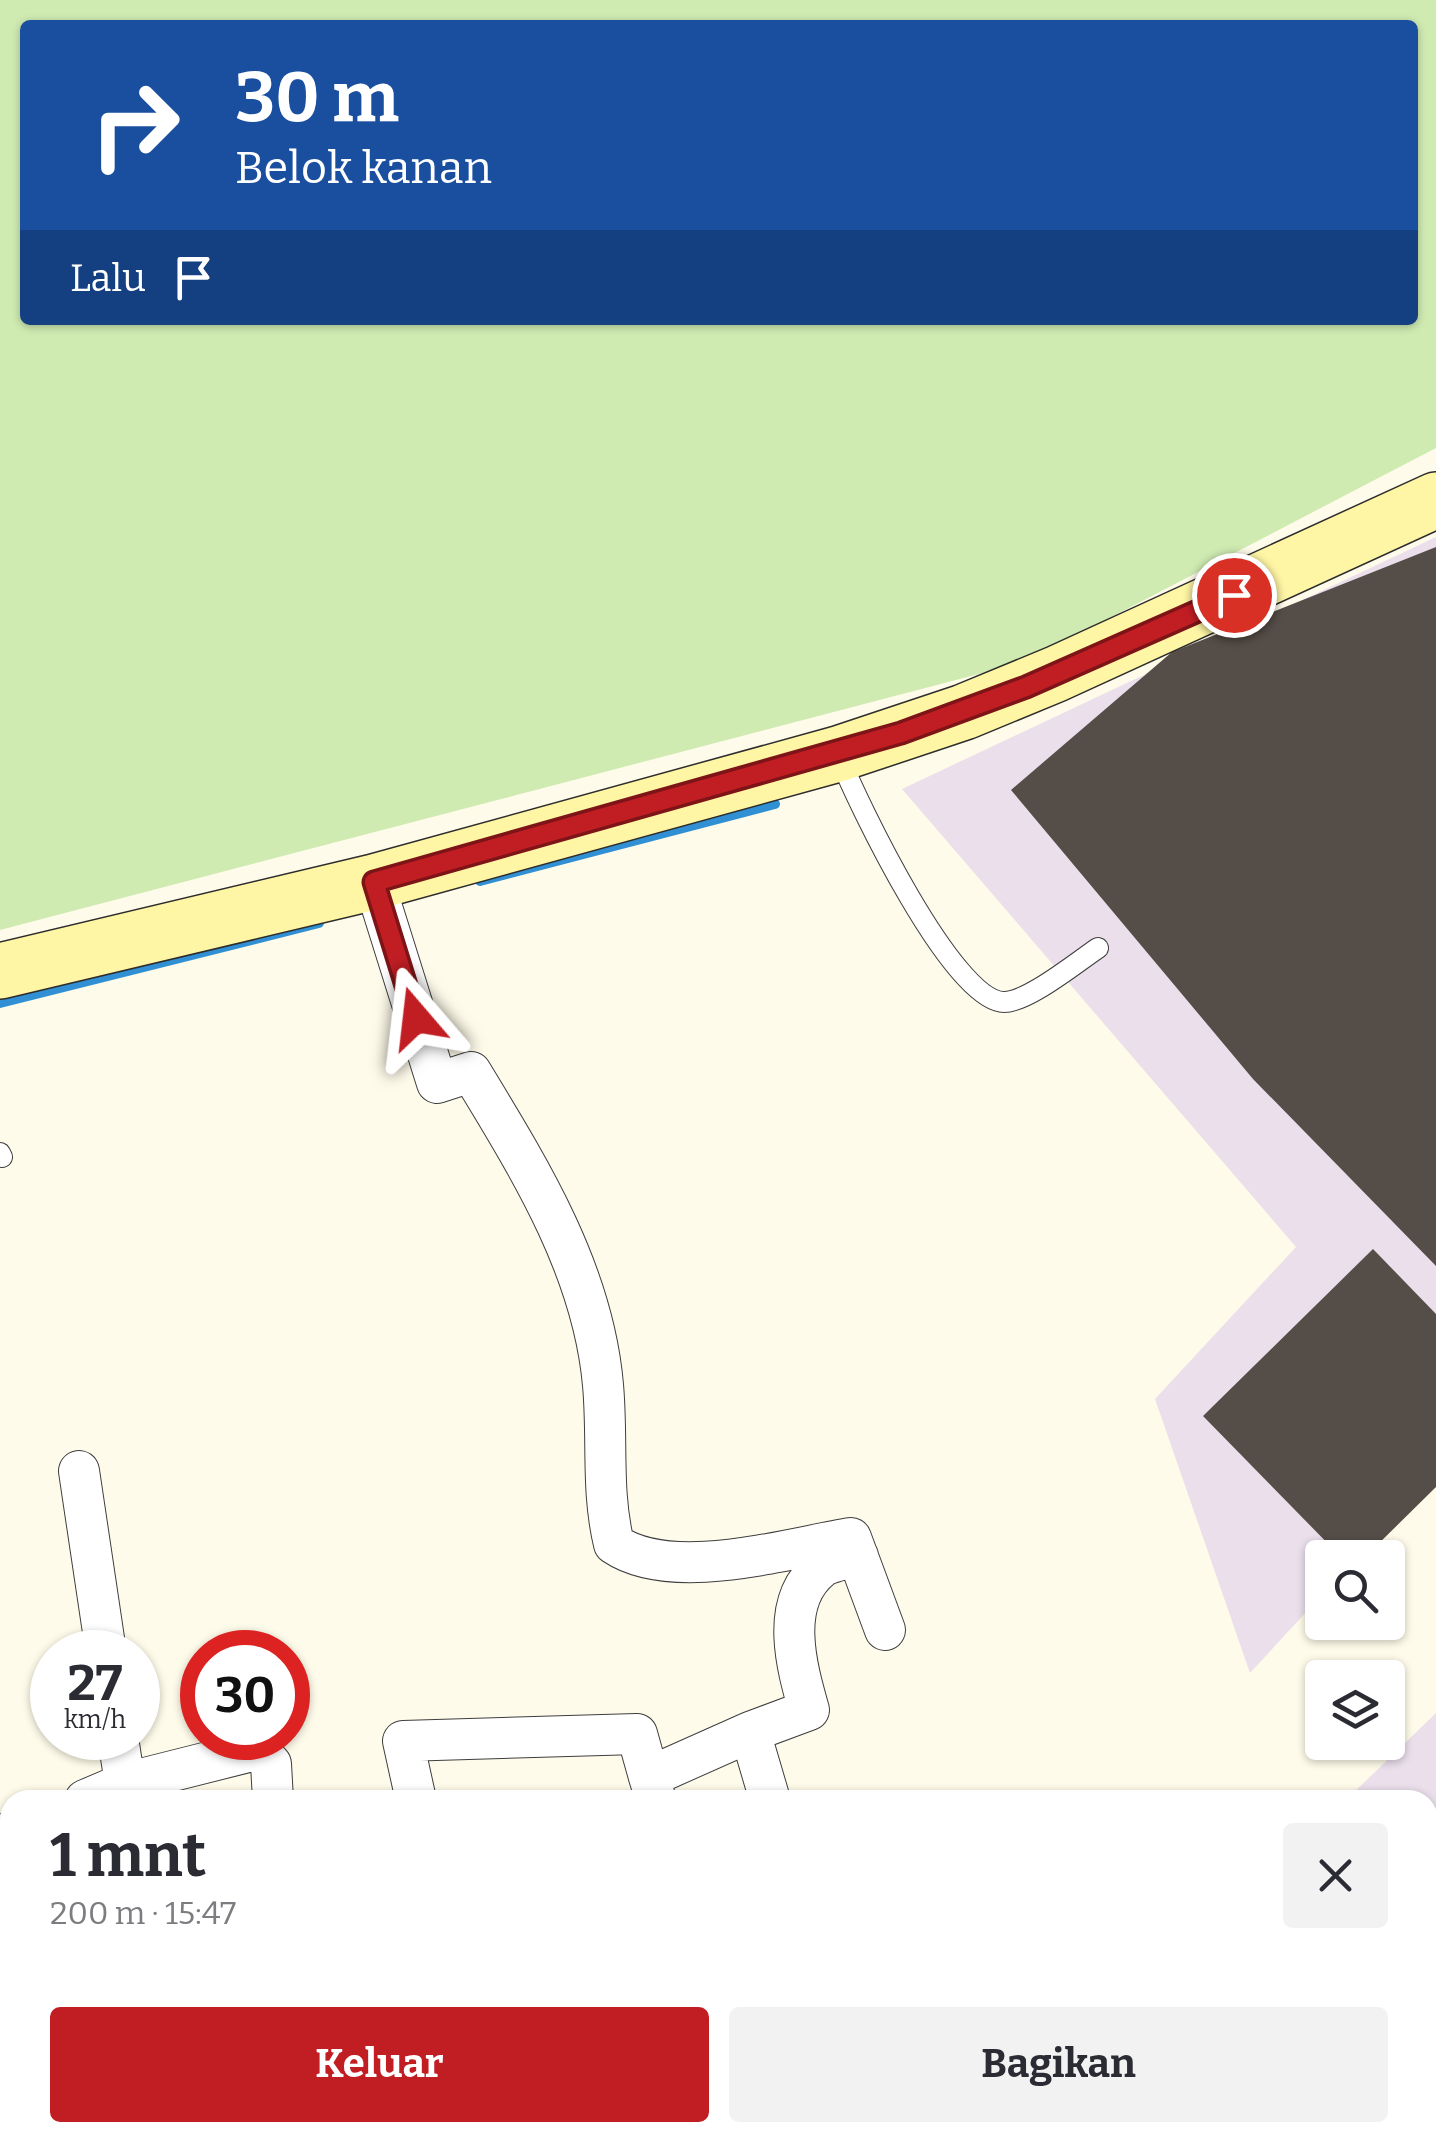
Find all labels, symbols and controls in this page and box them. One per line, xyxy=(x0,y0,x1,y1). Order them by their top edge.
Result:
text: 30 m xyxy=(235,56,399,140)
icon: right xyxy=(70,60,200,190)
text: Belok kanan xyxy=(235,141,492,195)
icon: arrive xyxy=(166,250,221,305)
text: Lalu xyxy=(70,255,146,301)
pin xyxy=(1192,553,1277,638)
icon: arrive xyxy=(1207,568,1262,623)
position arrow xyxy=(364,966,468,1070)
map controls xyxy=(1305,1540,1405,1760)
button: search xyxy=(1305,1540,1405,1640)
speed limit sign: 30 xyxy=(180,1630,310,1760)
text: 27 xyxy=(68,1653,122,1713)
button: layers xyxy=(1305,1660,1405,1760)
text: km/h xyxy=(64,1705,126,1735)
text: 1 mnt xyxy=(50,1820,206,1892)
button: close xyxy=(1283,1823,1388,1928)
text: 200 m · 15:47 xyxy=(50,1894,236,1932)
button: Keluar xyxy=(50,2007,709,2122)
button: Bagikan xyxy=(729,2007,1388,2122)

